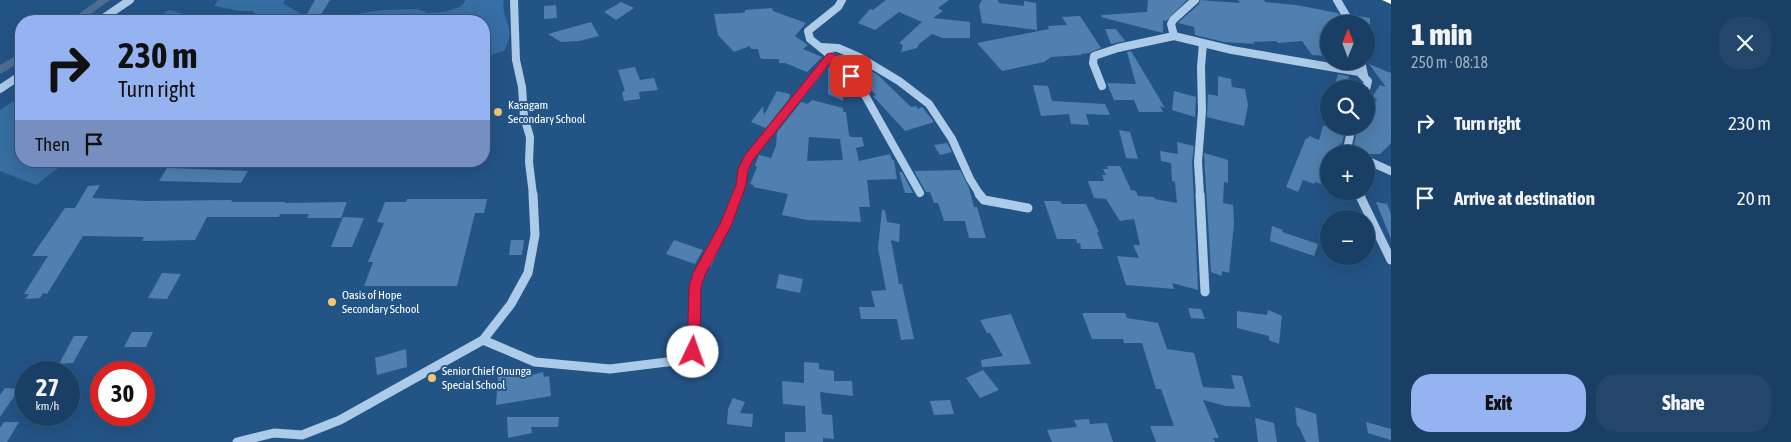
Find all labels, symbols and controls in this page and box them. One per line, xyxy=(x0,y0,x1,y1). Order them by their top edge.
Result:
north arrow xyxy=(1320,15,1375,70)
map controls xyxy=(1320,15,1375,265)
text: 1 min xyxy=(1411,17,1472,51)
button: close xyxy=(1719,17,1771,69)
icon: right xyxy=(35,35,100,100)
text: 230 m xyxy=(118,35,197,75)
text: 250 m · 08:18 xyxy=(1411,53,1488,71)
pin xyxy=(830,55,872,97)
icon: arrive xyxy=(837,62,865,90)
text: Turn right xyxy=(118,76,195,102)
button: search xyxy=(1320,80,1375,135)
place label: Kasagam Secondary School xyxy=(508,98,586,126)
marker: Kasagam Secondary School xyxy=(492,106,504,118)
icon: right xyxy=(1411,109,1439,137)
text: Turn right xyxy=(1454,112,1521,134)
text: 230 m xyxy=(1728,112,1771,134)
icon: arrive xyxy=(80,130,108,158)
text: Then xyxy=(35,133,70,155)
button: + xyxy=(1320,145,1375,200)
icon: arrive xyxy=(1411,184,1439,212)
text: Arrive at destination xyxy=(1454,187,1595,209)
text: 20 m xyxy=(1737,187,1771,209)
button: − xyxy=(1320,210,1375,265)
place label: Oasis of Hope Secondary School xyxy=(342,288,420,316)
marker: Oasis of Hope Secondary School xyxy=(326,296,338,308)
position arrow xyxy=(666,325,718,377)
speed limit sign: 30 xyxy=(90,361,155,426)
place label: Senior Chief Onunga Special School xyxy=(442,364,531,392)
marker: Senior Chief Onunga Special School xyxy=(426,372,438,384)
text: 27 xyxy=(36,373,59,401)
button: Exit xyxy=(1411,374,1586,432)
button: Share xyxy=(1596,374,1771,432)
text: km/h xyxy=(36,399,59,413)

